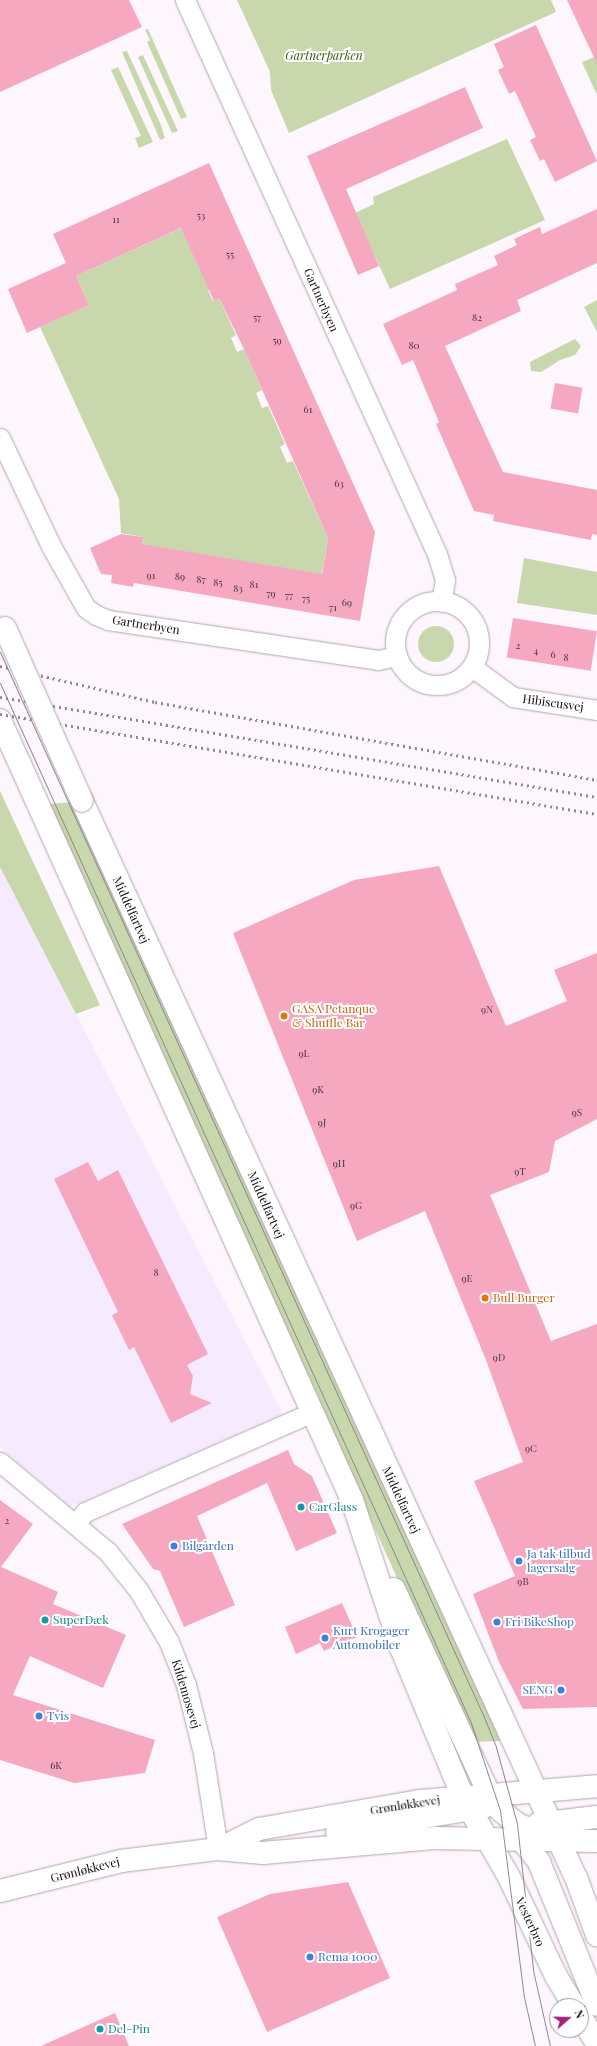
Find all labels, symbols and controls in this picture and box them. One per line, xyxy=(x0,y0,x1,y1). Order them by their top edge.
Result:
park label: Gartnerparken xyxy=(285,49,363,63)
house number: 53 xyxy=(197,210,205,222)
house number: 11 xyxy=(112,214,120,226)
house number: 55 xyxy=(226,249,234,261)
street label: Gartnerbyen xyxy=(301,266,341,334)
house number: 57 xyxy=(253,312,261,324)
house number: 82 xyxy=(472,312,482,324)
house number: 59 xyxy=(272,335,282,347)
house number: 80 xyxy=(408,340,420,352)
house number: 61 xyxy=(304,404,312,416)
house number: 63 xyxy=(334,478,344,490)
house number: 91 xyxy=(147,570,155,582)
house number: 89 xyxy=(175,571,185,583)
house number: 87 xyxy=(196,574,206,586)
house number: 85 xyxy=(213,577,223,589)
house number: 81 xyxy=(250,579,258,591)
house number: 83 xyxy=(233,583,243,595)
house number: 79 xyxy=(266,588,276,600)
house number: 77 xyxy=(285,590,293,602)
house number: 75 xyxy=(302,593,310,605)
house number: 69 xyxy=(342,597,352,609)
house number: 71 xyxy=(329,602,337,614)
street label: Gartnerbyen xyxy=(111,613,181,637)
house number: 2 xyxy=(516,640,520,652)
house number: 4 xyxy=(534,645,538,657)
house number: 6 xyxy=(550,649,556,661)
house number: 8 xyxy=(563,652,569,664)
street label: Hibiscusvej xyxy=(522,692,584,714)
street label: Middelfartvej xyxy=(110,874,152,946)
place label: GASA Petanque & Shuffle Bar xyxy=(292,1002,375,1030)
house number: 9N xyxy=(481,1004,493,1016)
marker: GASA Petanque & Shuffle Bar xyxy=(279,1011,289,1021)
house number: 9L xyxy=(299,1048,309,1060)
house number: 9K xyxy=(312,1084,324,1096)
house number: 9S xyxy=(572,1107,582,1119)
house number: 9J xyxy=(318,1117,326,1129)
house number: 9H xyxy=(333,1158,345,1170)
house number: 9T xyxy=(514,1166,526,1178)
street label: Middelfartvej xyxy=(245,1169,287,1241)
house number: 9G xyxy=(350,1200,362,1212)
house number: 8 xyxy=(153,1267,159,1279)
house number: 9E xyxy=(461,1273,473,1285)
place label: Bull Burger xyxy=(493,1291,555,1305)
marker: Bull Burger xyxy=(480,1293,490,1303)
house number: 9D xyxy=(493,1352,505,1364)
house number: 9C xyxy=(525,1443,537,1455)
street label: Middelfartvej xyxy=(379,1464,423,1536)
place label: CarGlass xyxy=(309,1500,357,1514)
marker: CarGlass xyxy=(296,1502,306,1512)
house number: 2 xyxy=(5,1515,9,1527)
place label: Bilgården xyxy=(182,1539,234,1553)
marker: Bilgården xyxy=(169,1541,179,1551)
place label: Ja tak tilbud lagersalg xyxy=(527,1547,591,1575)
marker: Ja tak tilbud lagersalg xyxy=(514,1556,524,1566)
house number: 9B xyxy=(517,1576,529,1588)
place label: SuperDæk xyxy=(53,1613,109,1627)
marker: SuperDæk xyxy=(40,1615,50,1625)
place label: Fri BikeShop xyxy=(505,1615,574,1629)
marker: Fri BikeShop xyxy=(492,1617,502,1627)
place label: Kurt Krogager Automobiler xyxy=(333,1624,410,1652)
marker: Kurt Krogager Automobiler xyxy=(320,1633,330,1643)
street label: Kildemosevej xyxy=(169,1658,203,1730)
place label: SENG xyxy=(522,1683,553,1697)
marker: SENG xyxy=(556,1685,566,1695)
place label: Tvis xyxy=(47,1709,69,1723)
marker: Tvis xyxy=(34,1711,44,1721)
house number: 6K xyxy=(50,1760,62,1772)
street label: Grønløkkevej xyxy=(369,1792,441,1818)
street label: Grønløkkevej xyxy=(49,1854,121,1886)
street label: Vesterbro xyxy=(512,1895,548,1949)
place label: Rema 1000 xyxy=(318,1950,378,1964)
marker: Rema 1000 xyxy=(305,1952,315,1962)
north arrow xyxy=(549,1998,589,2038)
text: N xyxy=(571,2008,588,2020)
place label: Del-Pin xyxy=(108,2022,150,2036)
marker: Del-Pin xyxy=(95,2024,105,2034)

